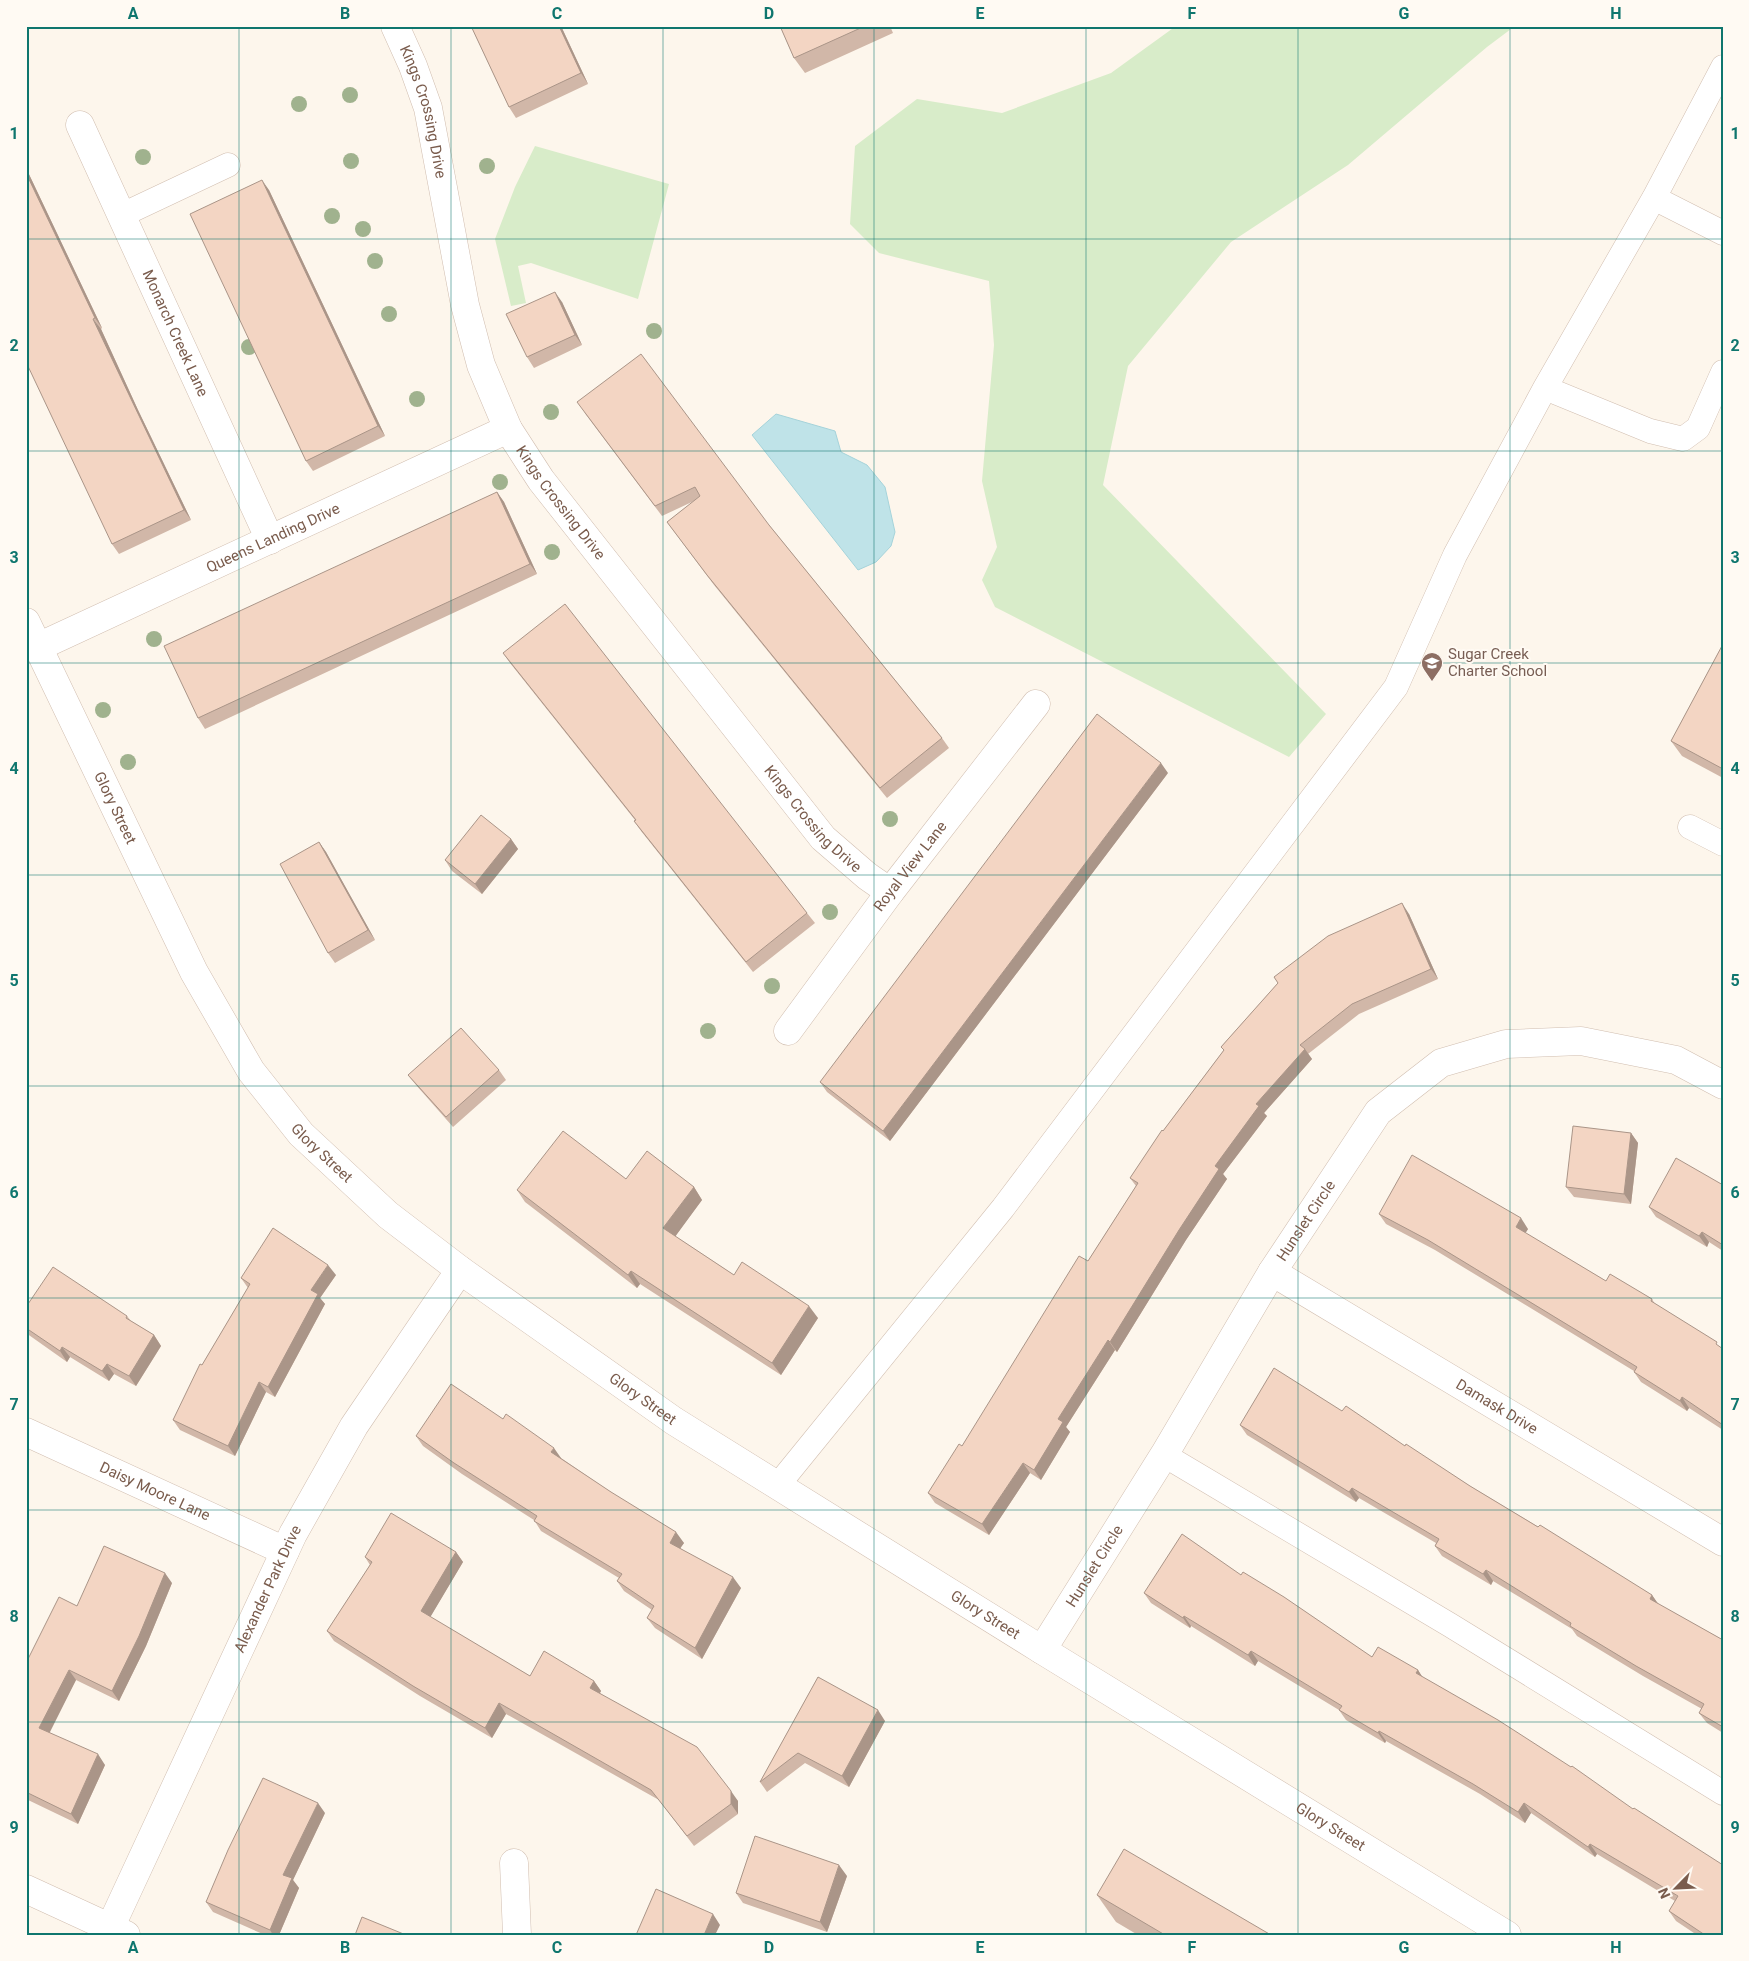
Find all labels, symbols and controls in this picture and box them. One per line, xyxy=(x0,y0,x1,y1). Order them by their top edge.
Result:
text: A xyxy=(128,4,139,23)
text: B xyxy=(340,4,350,23)
text: C xyxy=(552,4,562,23)
text: D xyxy=(764,4,774,23)
text: E xyxy=(976,4,985,23)
text: F xyxy=(1188,4,1197,23)
text: G xyxy=(1399,4,1410,23)
text: H xyxy=(1610,4,1622,23)
street label: Kings Crossing Drive xyxy=(396,42,450,180)
text: 1 xyxy=(9,124,19,143)
text: 1 xyxy=(1730,124,1740,143)
street label: Monarch Creek Lane xyxy=(139,267,212,399)
text: 2 xyxy=(9,336,19,355)
text: 2 xyxy=(1730,336,1740,355)
street label: Kings Crossing Drive xyxy=(512,442,609,563)
street label: Queens Landing Drive xyxy=(203,499,343,577)
text: 3 xyxy=(9,548,19,567)
text: 3 xyxy=(1730,548,1740,567)
place label: Sugar Creek Charter School xyxy=(1448,645,1547,680)
school or university icon: Sugar Creek Charter School xyxy=(1420,651,1444,682)
text: 4 xyxy=(9,759,19,778)
text: 4 xyxy=(1730,759,1740,778)
street label: Kings Crossing Drive xyxy=(760,762,865,876)
street label: Glory Street xyxy=(90,769,140,847)
street label: Royal View Lane xyxy=(870,818,951,915)
text: 5 xyxy=(9,971,19,990)
text: 5 xyxy=(1730,971,1740,990)
street label: Glory Street xyxy=(287,1120,356,1186)
street label: Hunslet Circle xyxy=(1273,1177,1339,1265)
text: 6 xyxy=(9,1183,19,1202)
text: 6 xyxy=(1730,1183,1740,1202)
street label: Glory Street xyxy=(606,1369,680,1429)
street label: Damask Drive xyxy=(1453,1375,1541,1438)
text: 7 xyxy=(9,1395,19,1414)
text: 7 xyxy=(1730,1395,1740,1414)
street label: Daisy Moore Lane xyxy=(97,1458,213,1524)
street label: Alexander Park Drive xyxy=(230,1522,305,1655)
street label: Hunslet Circle xyxy=(1062,1522,1127,1610)
street label: Glory Street xyxy=(947,1586,1023,1643)
text: 8 xyxy=(9,1607,19,1626)
text: 8 xyxy=(1730,1607,1740,1626)
street label: Glory Street xyxy=(1292,1799,1369,1855)
text: 9 xyxy=(9,1818,19,1837)
text: 9 xyxy=(1730,1818,1740,1837)
north arrow xyxy=(1652,1864,1702,1914)
text: N xyxy=(1655,1886,1673,1901)
text: A xyxy=(128,1938,139,1957)
text: B xyxy=(340,1938,350,1957)
text: C xyxy=(552,1938,562,1957)
text: D xyxy=(764,1938,774,1957)
text: E xyxy=(976,1938,985,1957)
text: F xyxy=(1188,1938,1197,1957)
text: G xyxy=(1399,1938,1410,1957)
text: H xyxy=(1610,1938,1622,1957)

